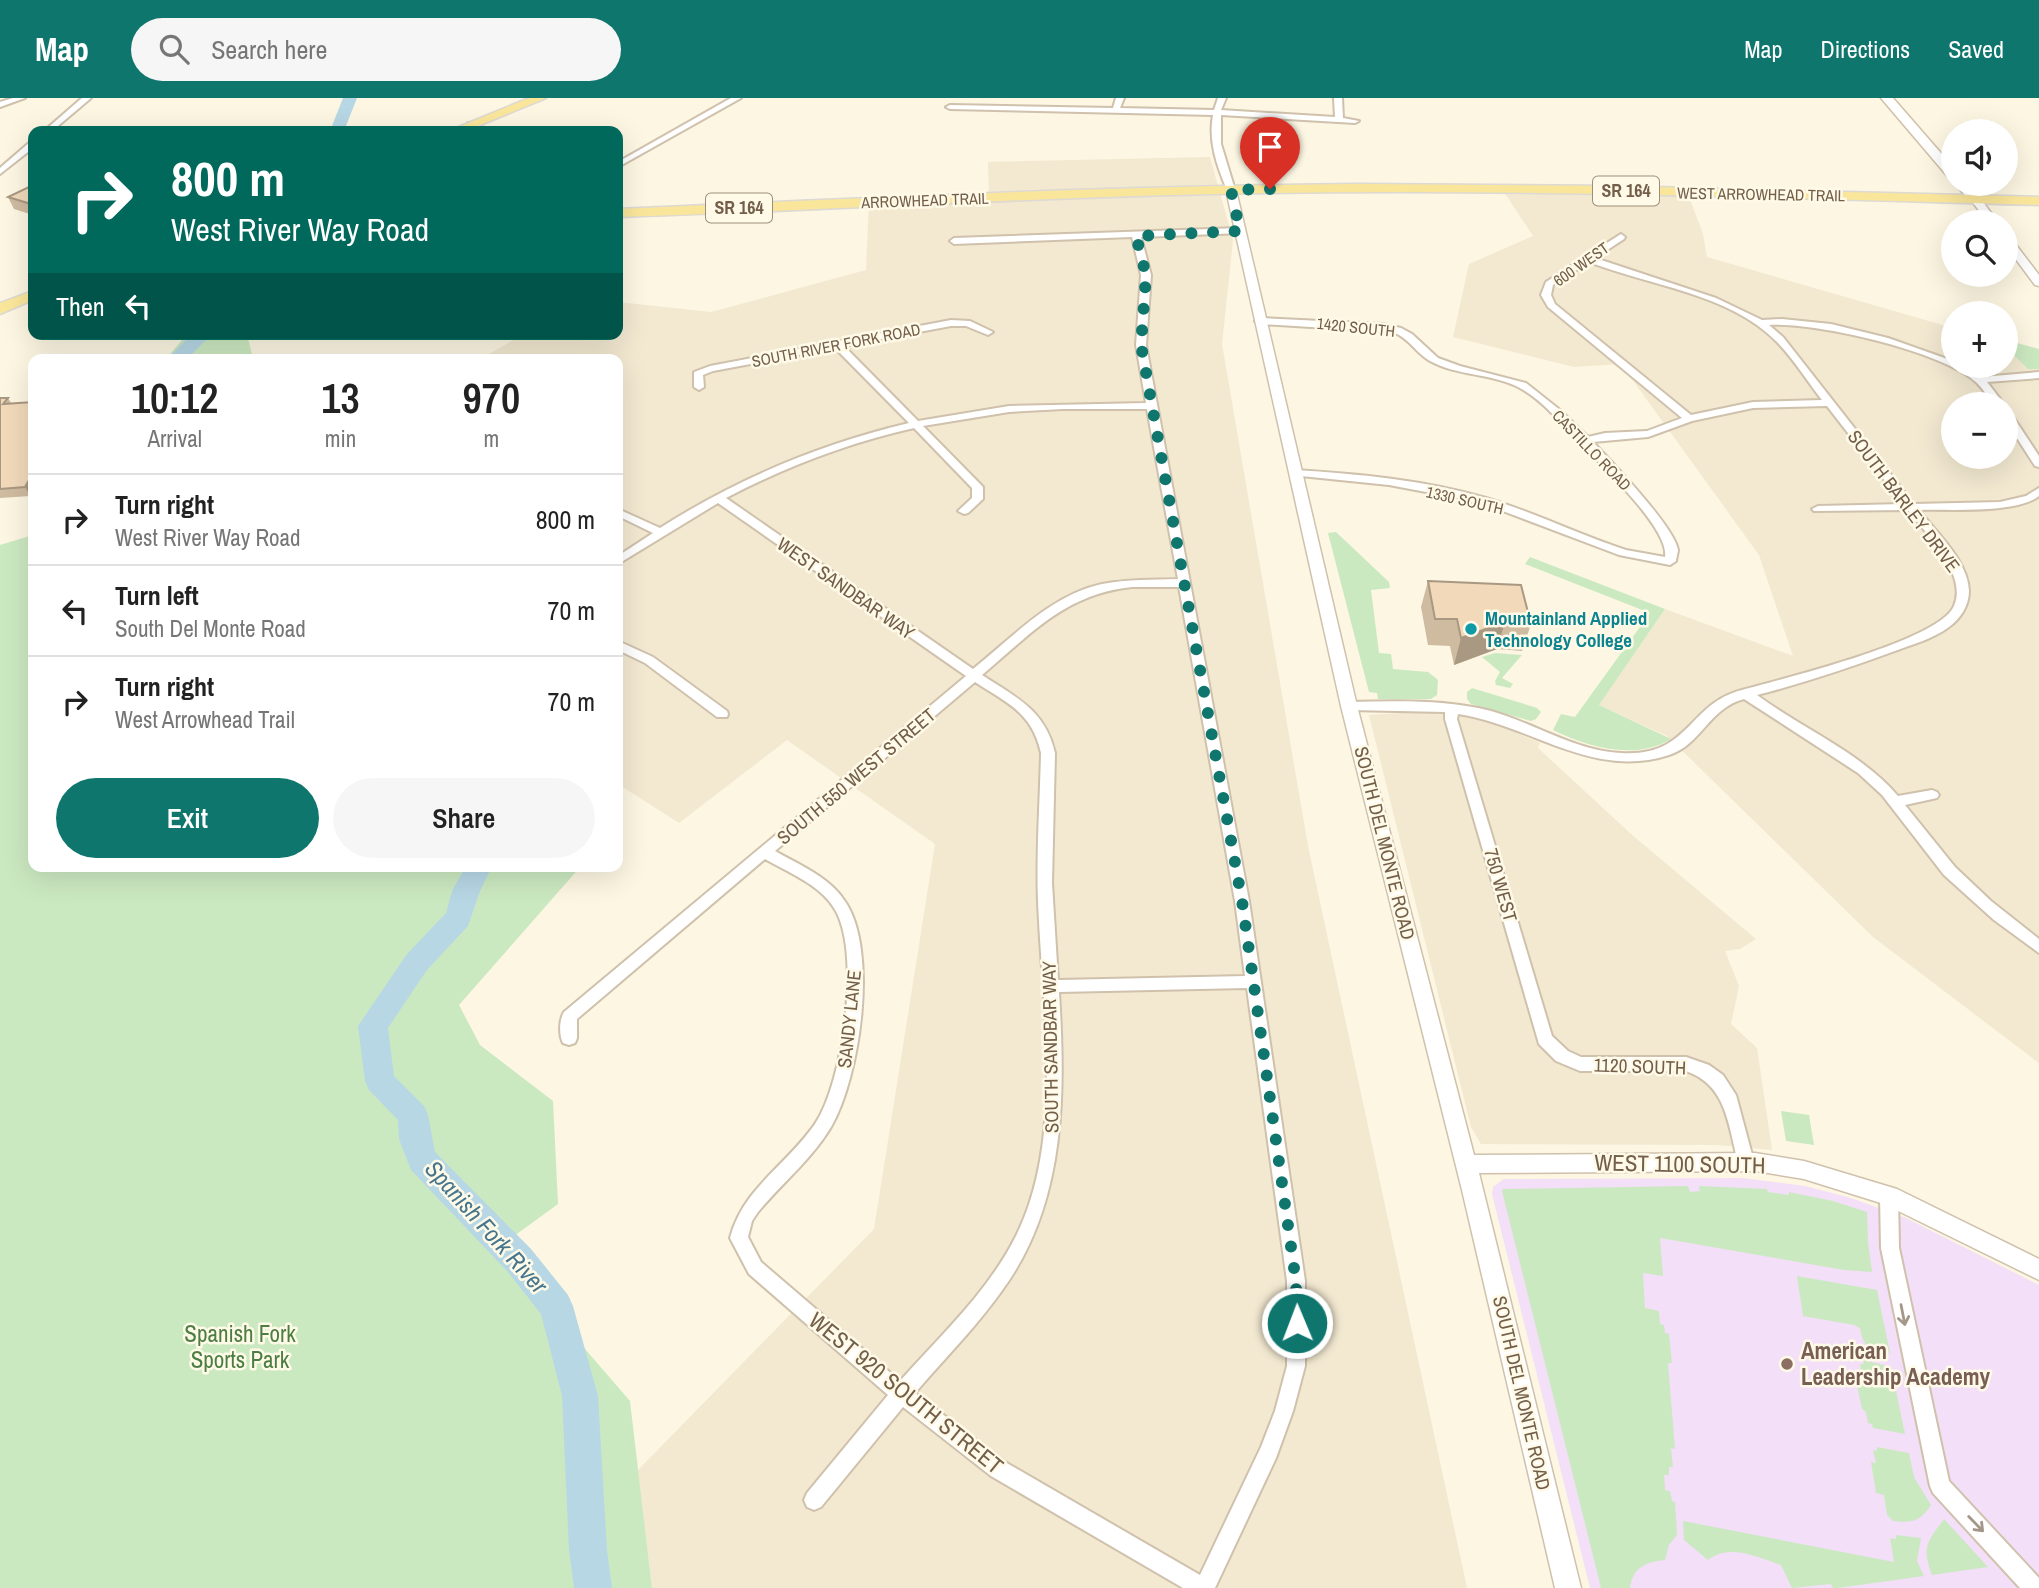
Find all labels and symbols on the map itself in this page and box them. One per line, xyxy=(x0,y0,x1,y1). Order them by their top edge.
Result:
pin xyxy=(1240,117,1300,189)
road number: SR 164 xyxy=(1593,176,1659,206)
street label: WEST ARROWHEAD TRAIL xyxy=(1677,182,1846,206)
street label: ARROWHEAD TRAIL xyxy=(860,187,990,213)
road number: SR 164 xyxy=(706,194,772,222)
street label: 600 WEST xyxy=(1549,237,1613,291)
street label: 1420 SOUTH xyxy=(1316,312,1396,342)
street label: SOUTH RIVER FORK ROAD xyxy=(750,318,922,372)
street label: CASTILLO ROAD xyxy=(1548,405,1636,495)
street label: SOUTH BARLEY DRIVE xyxy=(1842,424,1966,578)
street label: 1330 SOUTH xyxy=(1424,480,1506,520)
street label: WEST SANDBAR WAY xyxy=(772,531,921,646)
place label: Mountainland Applied Technology College xyxy=(1485,605,1647,653)
marker: Mountainland Applied Technology College xyxy=(1463,621,1479,637)
street label: SOUTH 550 WEST STREET xyxy=(771,702,941,850)
street label: SOUTH DEL MONTE ROAD xyxy=(1348,744,1422,942)
street label: 750 WEST xyxy=(1478,845,1524,925)
street label: SOUTH SANDBAR WAY xyxy=(1035,960,1065,1133)
street label: SANDY LANE xyxy=(831,969,867,1069)
street label: 1120 SOUTH xyxy=(1593,1051,1687,1081)
street label: WEST 1100 SOUTH xyxy=(1594,1147,1766,1180)
water label: Spanish Fork River xyxy=(418,1153,556,1301)
position arrow xyxy=(1260,1286,1334,1360)
street label: SOUTH DEL MONTE ROAD xyxy=(1487,1293,1557,1493)
one-way arrow xyxy=(1897,1303,1911,1326)
street label: WEST 920 SOUTH STREET xyxy=(803,1304,1010,1481)
park label: Spanish Fork Sports Park xyxy=(184,1318,296,1375)
place label: American Leadership Academy xyxy=(1801,1335,1991,1392)
marker: American Leadership Academy xyxy=(1779,1356,1795,1372)
one-way arrow xyxy=(1968,1515,1985,1532)

